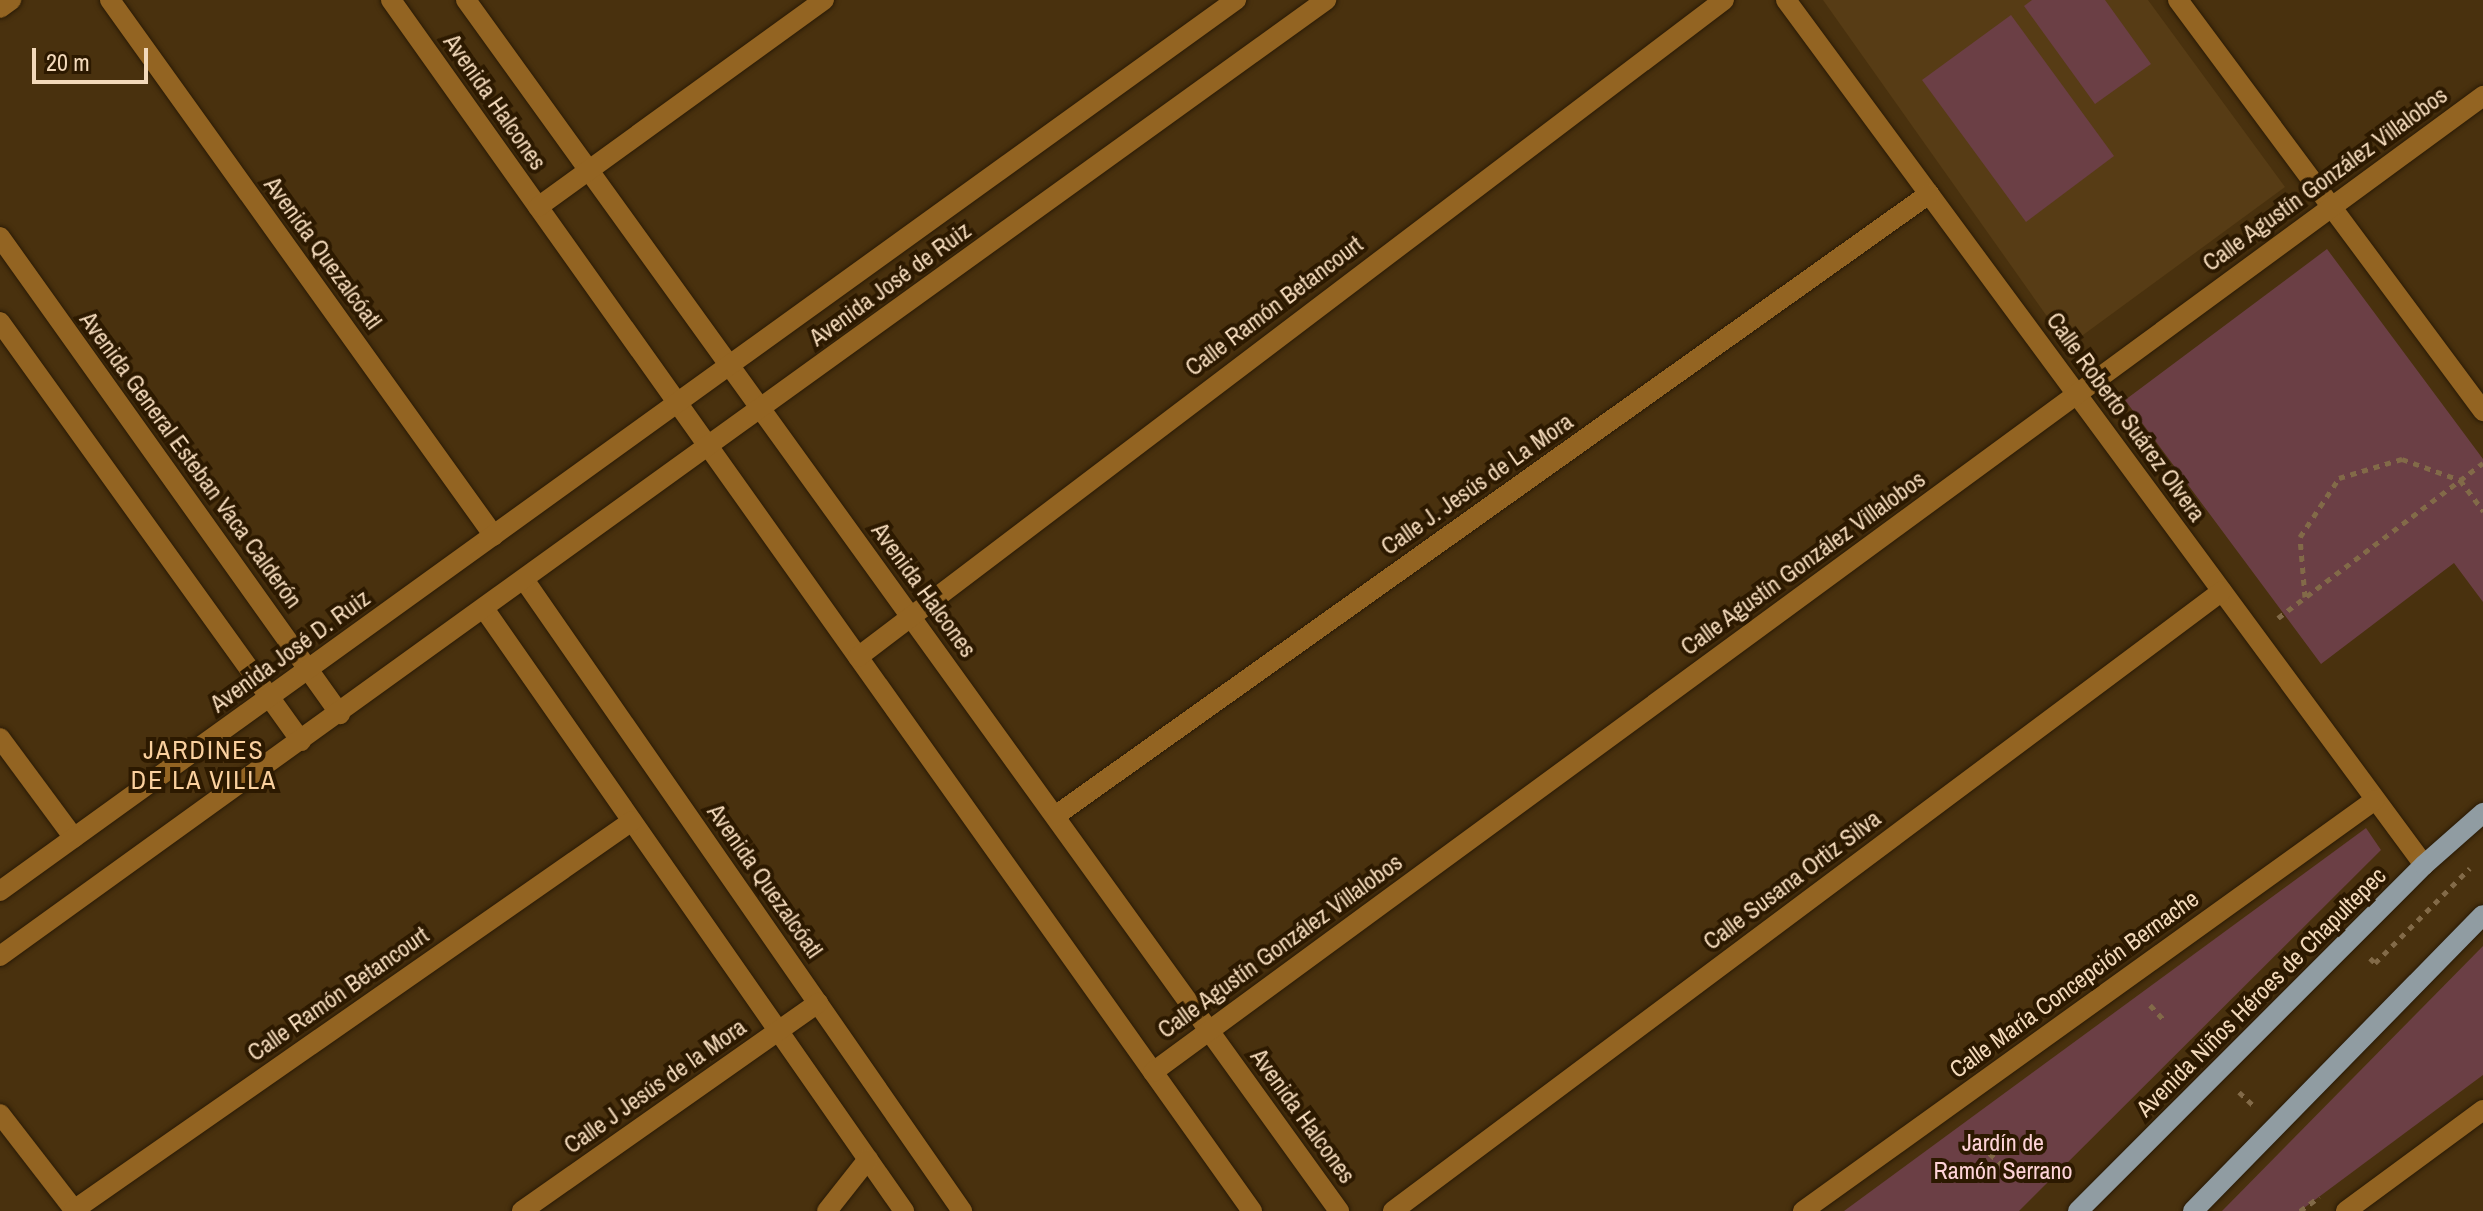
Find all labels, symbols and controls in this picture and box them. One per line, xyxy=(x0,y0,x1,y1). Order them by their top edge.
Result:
street label: Avenida Halcones xyxy=(437,28,553,176)
scale bar xyxy=(36,32,152,82)
text: 20 m xyxy=(46,46,90,78)
street label: Calle Agustín González Villalobos xyxy=(2197,80,2453,278)
street label: Avenida Quezalcóatl xyxy=(258,171,388,335)
street label: Avenida José de Ruiz xyxy=(804,216,976,352)
street label: Calle Ramón Betancourt xyxy=(1180,230,1368,382)
street label: Avenida General Esteban Vaca Calderón xyxy=(74,306,308,614)
street label: Calle Roberto Suárez Olvera xyxy=(2040,307,2212,527)
street label: Calle J. Jesús de La Mora xyxy=(1376,407,1578,561)
street label: Calle Agustín González Villalobos xyxy=(1675,464,1931,662)
street label: Avenida Halcones xyxy=(866,517,982,663)
street label: Avenida José D. Ruiz xyxy=(205,584,375,718)
district label: JARDINES DE LA VILLA xyxy=(130,734,278,796)
street label: Avenida Quezalcóatl xyxy=(701,798,829,964)
street label: Calle Susana Ortiz Silva xyxy=(1698,804,1886,956)
street label: Calle Agustín González Villalobos xyxy=(1152,847,1408,1045)
street label: Avenida Niños Héroes de Chapultepec xyxy=(2130,861,2392,1123)
street label: Calle María Concepción Bernache xyxy=(1944,884,2204,1084)
street label: Calle Ramón Betancourt xyxy=(242,921,434,1067)
street label: Calle J Jesús de la Mora xyxy=(558,1012,752,1160)
street label: Avenida Halcones xyxy=(1245,1043,1361,1189)
park label: Jardín de Ramón Serrano xyxy=(1934,1129,2072,1185)

